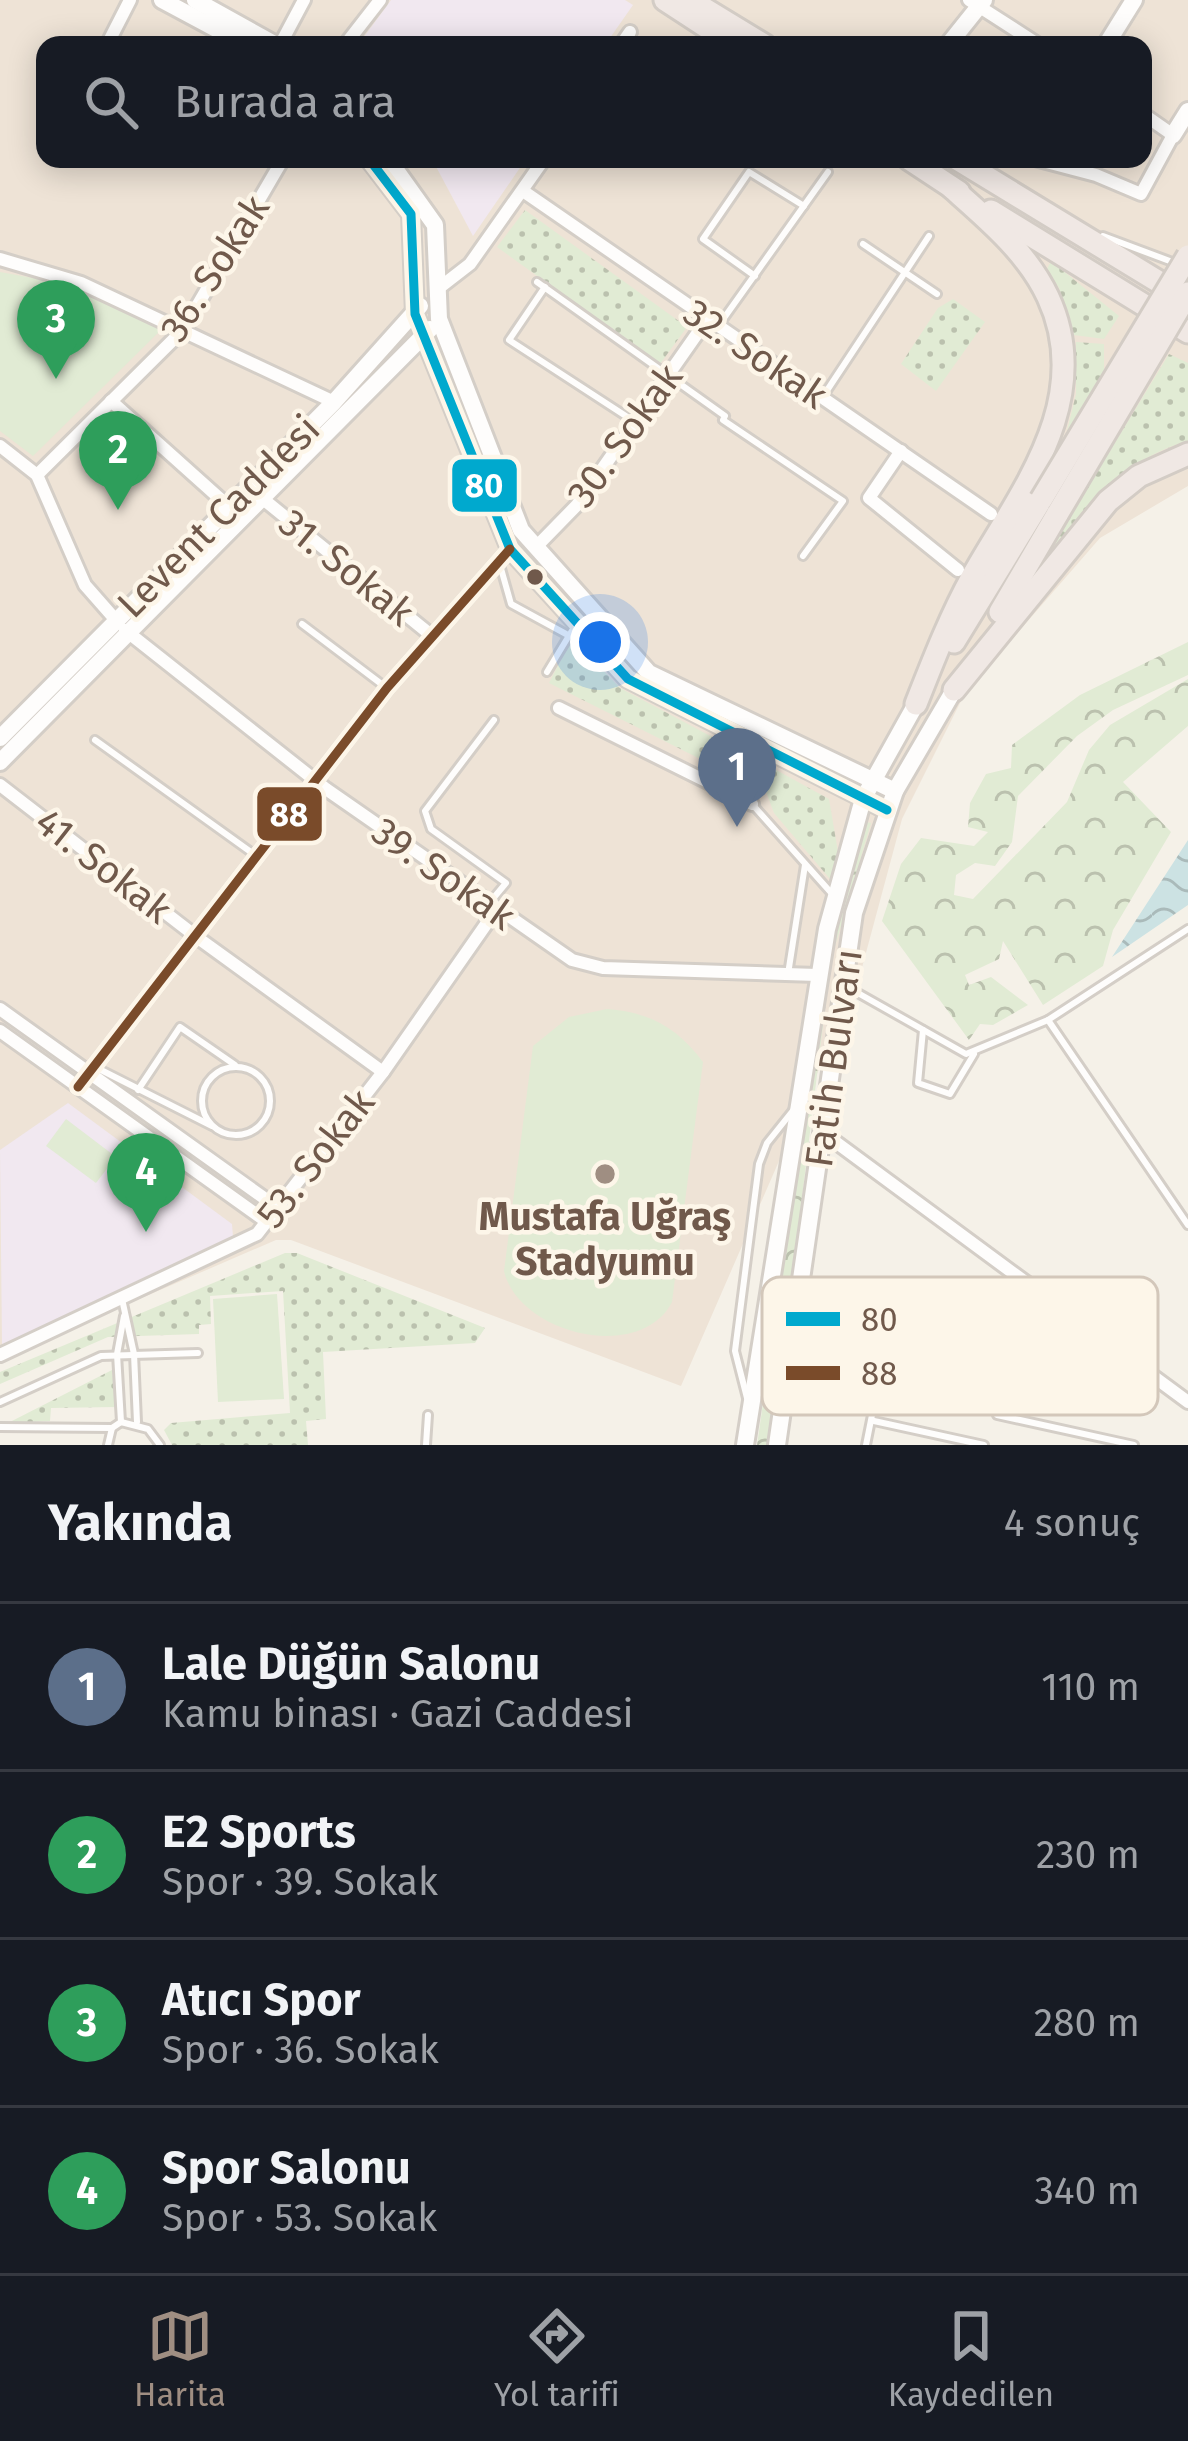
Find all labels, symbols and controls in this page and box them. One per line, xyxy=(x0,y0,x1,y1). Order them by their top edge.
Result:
search box xyxy=(36,36,1152,168)
icon: search xyxy=(78,69,144,135)
text: Burada ara xyxy=(174,75,396,129)
street label: 36. Sokak xyxy=(151,187,279,350)
pin: 3 xyxy=(17,280,95,379)
street label: 32. Sokak xyxy=(675,289,836,418)
street label: 30. Sokak xyxy=(558,355,692,516)
street label: Levent Caddesi xyxy=(108,406,329,627)
pin: 2 xyxy=(79,411,157,510)
line badge: 80 xyxy=(450,457,519,514)
text: 80 xyxy=(465,466,503,506)
street label: 31. Sokak xyxy=(270,500,423,636)
unlabelled marker xyxy=(524,566,546,588)
your location xyxy=(570,612,630,672)
pin: 1 xyxy=(698,728,776,827)
line badge: 88 xyxy=(255,785,324,843)
text: 88 xyxy=(270,795,308,835)
street label: 41. Sokak xyxy=(26,799,180,933)
street label: 39. Sokak xyxy=(363,808,524,940)
street label: Fatih Bulvarı xyxy=(796,946,872,1170)
street label: 53. Sokak xyxy=(247,1080,384,1237)
pin: 4 xyxy=(107,1133,185,1232)
marker: Mustafa Uğraş Stadyumu xyxy=(592,1161,618,1187)
place label: Mustafa Uğraş Stadyumu xyxy=(479,1194,731,1285)
legend xyxy=(762,1277,1158,1415)
text: 80 xyxy=(861,1300,898,1340)
text: 88 xyxy=(861,1354,897,1394)
text: Yakında xyxy=(48,1492,232,1554)
text: 4 sonuç xyxy=(1004,1500,1140,1546)
text: Lale Düğün Salonu xyxy=(162,1637,540,1691)
text: 1 xyxy=(78,1664,96,1710)
text: 110 m xyxy=(1041,1664,1140,1710)
text: Kamu binası · Gazi Caddesi xyxy=(162,1691,633,1737)
text: E2 Sports xyxy=(162,1805,356,1859)
text: 2 xyxy=(77,1832,97,1878)
text: 230 m xyxy=(1036,1832,1140,1878)
text: Spor · 39. Sokak xyxy=(162,1859,438,1905)
text: Atıcı Spor xyxy=(162,1973,360,2027)
text: 3 xyxy=(77,2000,97,2046)
text: 280 m xyxy=(1034,2000,1140,2046)
text: Spor · 36. Sokak xyxy=(162,2027,439,2073)
text: Spor Salonu xyxy=(162,2141,411,2195)
text: 4 xyxy=(76,2168,98,2214)
text: 340 m xyxy=(1034,2168,1140,2214)
text: Spor · 53. Sokak xyxy=(162,2195,437,2241)
tab: Harita xyxy=(134,2303,226,2415)
tab: Yol tarifi xyxy=(494,2303,620,2415)
tab: Kaydedilen xyxy=(888,2303,1054,2415)

